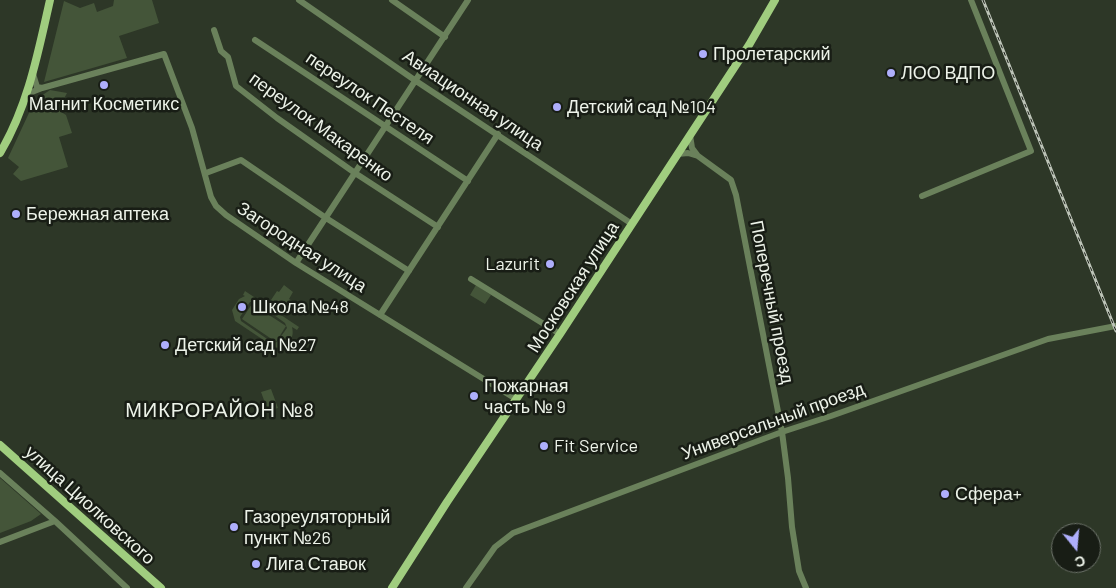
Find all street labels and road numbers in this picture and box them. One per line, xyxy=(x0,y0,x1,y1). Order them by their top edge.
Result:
street label: Авиационная улица xyxy=(399,45,547,155)
street label: переулок Пестеля xyxy=(302,47,438,149)
street label: переулок Макаренко xyxy=(245,68,397,186)
street label: Загородная улица xyxy=(233,197,371,297)
street label: Московская улица xyxy=(523,217,623,357)
street label: Поперечный проезд xyxy=(746,219,798,385)
street label: Универсальный проезд xyxy=(679,378,867,464)
street label: улица Циолковского xyxy=(21,441,159,569)

